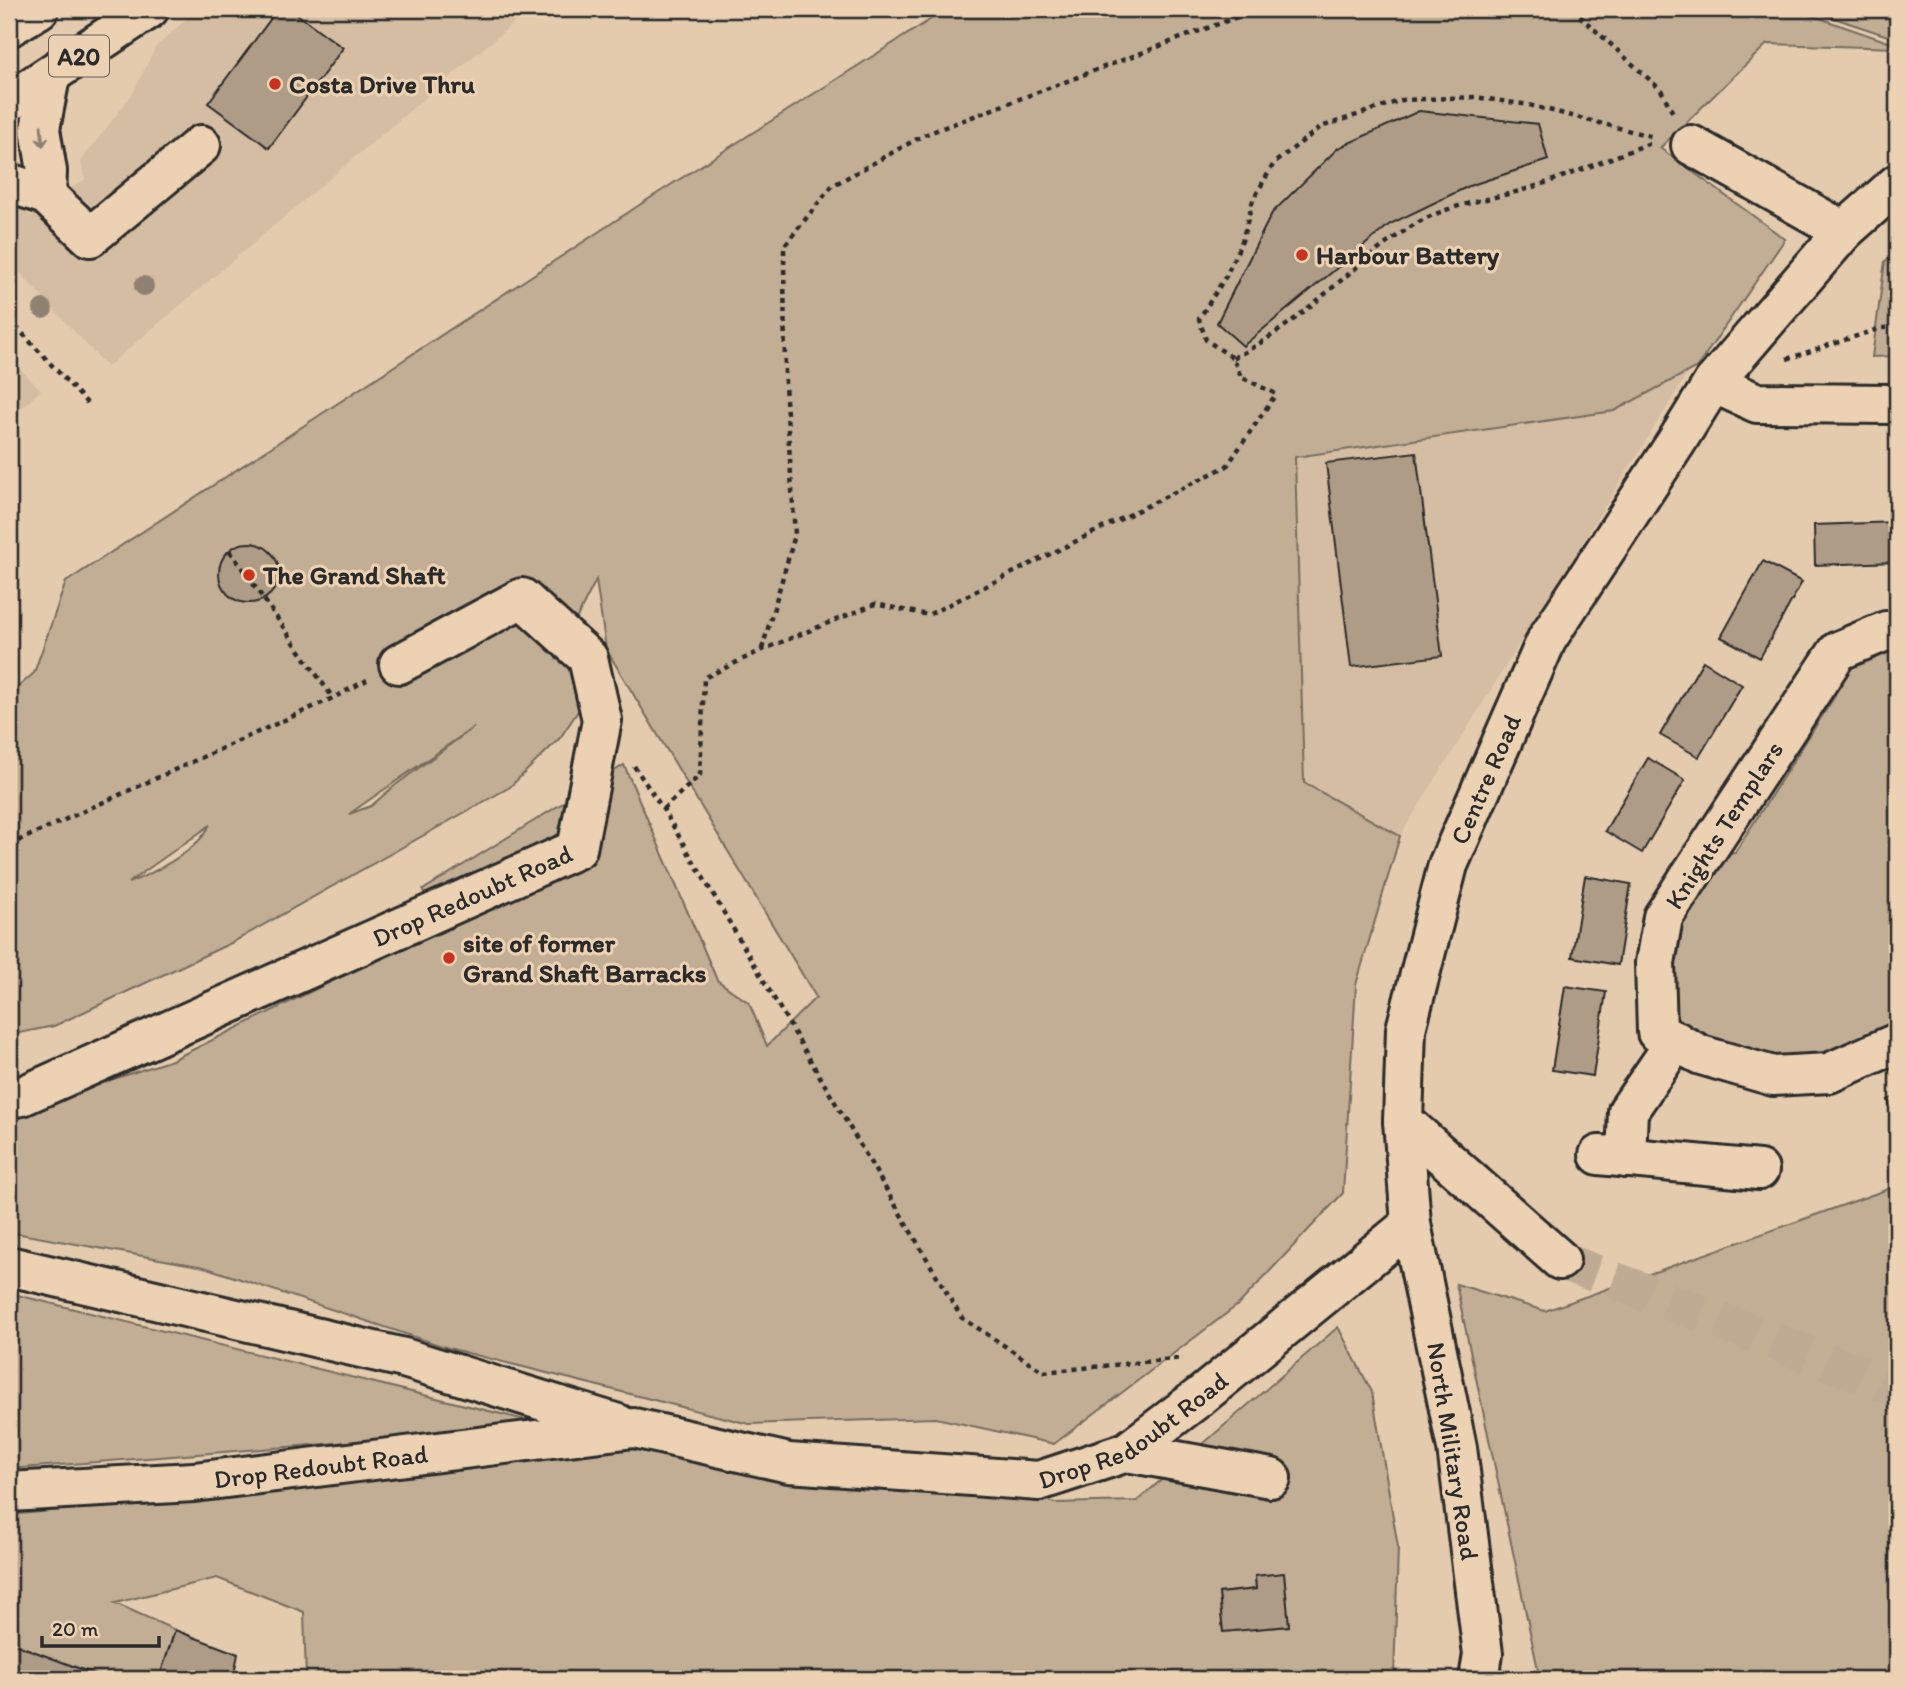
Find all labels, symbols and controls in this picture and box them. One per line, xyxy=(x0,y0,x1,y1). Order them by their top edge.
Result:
road number: A20 xyxy=(49,36,109,76)
place label: Costa Drive Thru xyxy=(289,68,476,100)
marker: Costa Drive Thru xyxy=(267,76,283,92)
one-way arrow xyxy=(36,124,49,147)
place label: Harbour Battery xyxy=(1316,239,1500,271)
marker: Harbour Battery xyxy=(1294,247,1310,263)
place label: The Grand Shaft xyxy=(262,559,446,591)
marker: The Grand Shaft xyxy=(241,567,257,583)
street label: Centre Road xyxy=(1443,709,1528,849)
street label: Knights Templars xyxy=(1658,735,1790,915)
street label: Drop Redoubt Road xyxy=(367,837,577,954)
place label: site of former Grand Shaft Barracks xyxy=(463,927,707,989)
marker: site of former Grand Shaft Barracks xyxy=(441,950,457,966)
street label: North Military Road xyxy=(1420,1340,1486,1562)
street label: Drop Redoubt Road xyxy=(1034,1364,1234,1496)
street label: Drop Redoubt Road xyxy=(212,1437,430,1495)
scale bar xyxy=(42,1604,159,1648)
text: 20 m xyxy=(52,1616,99,1641)

